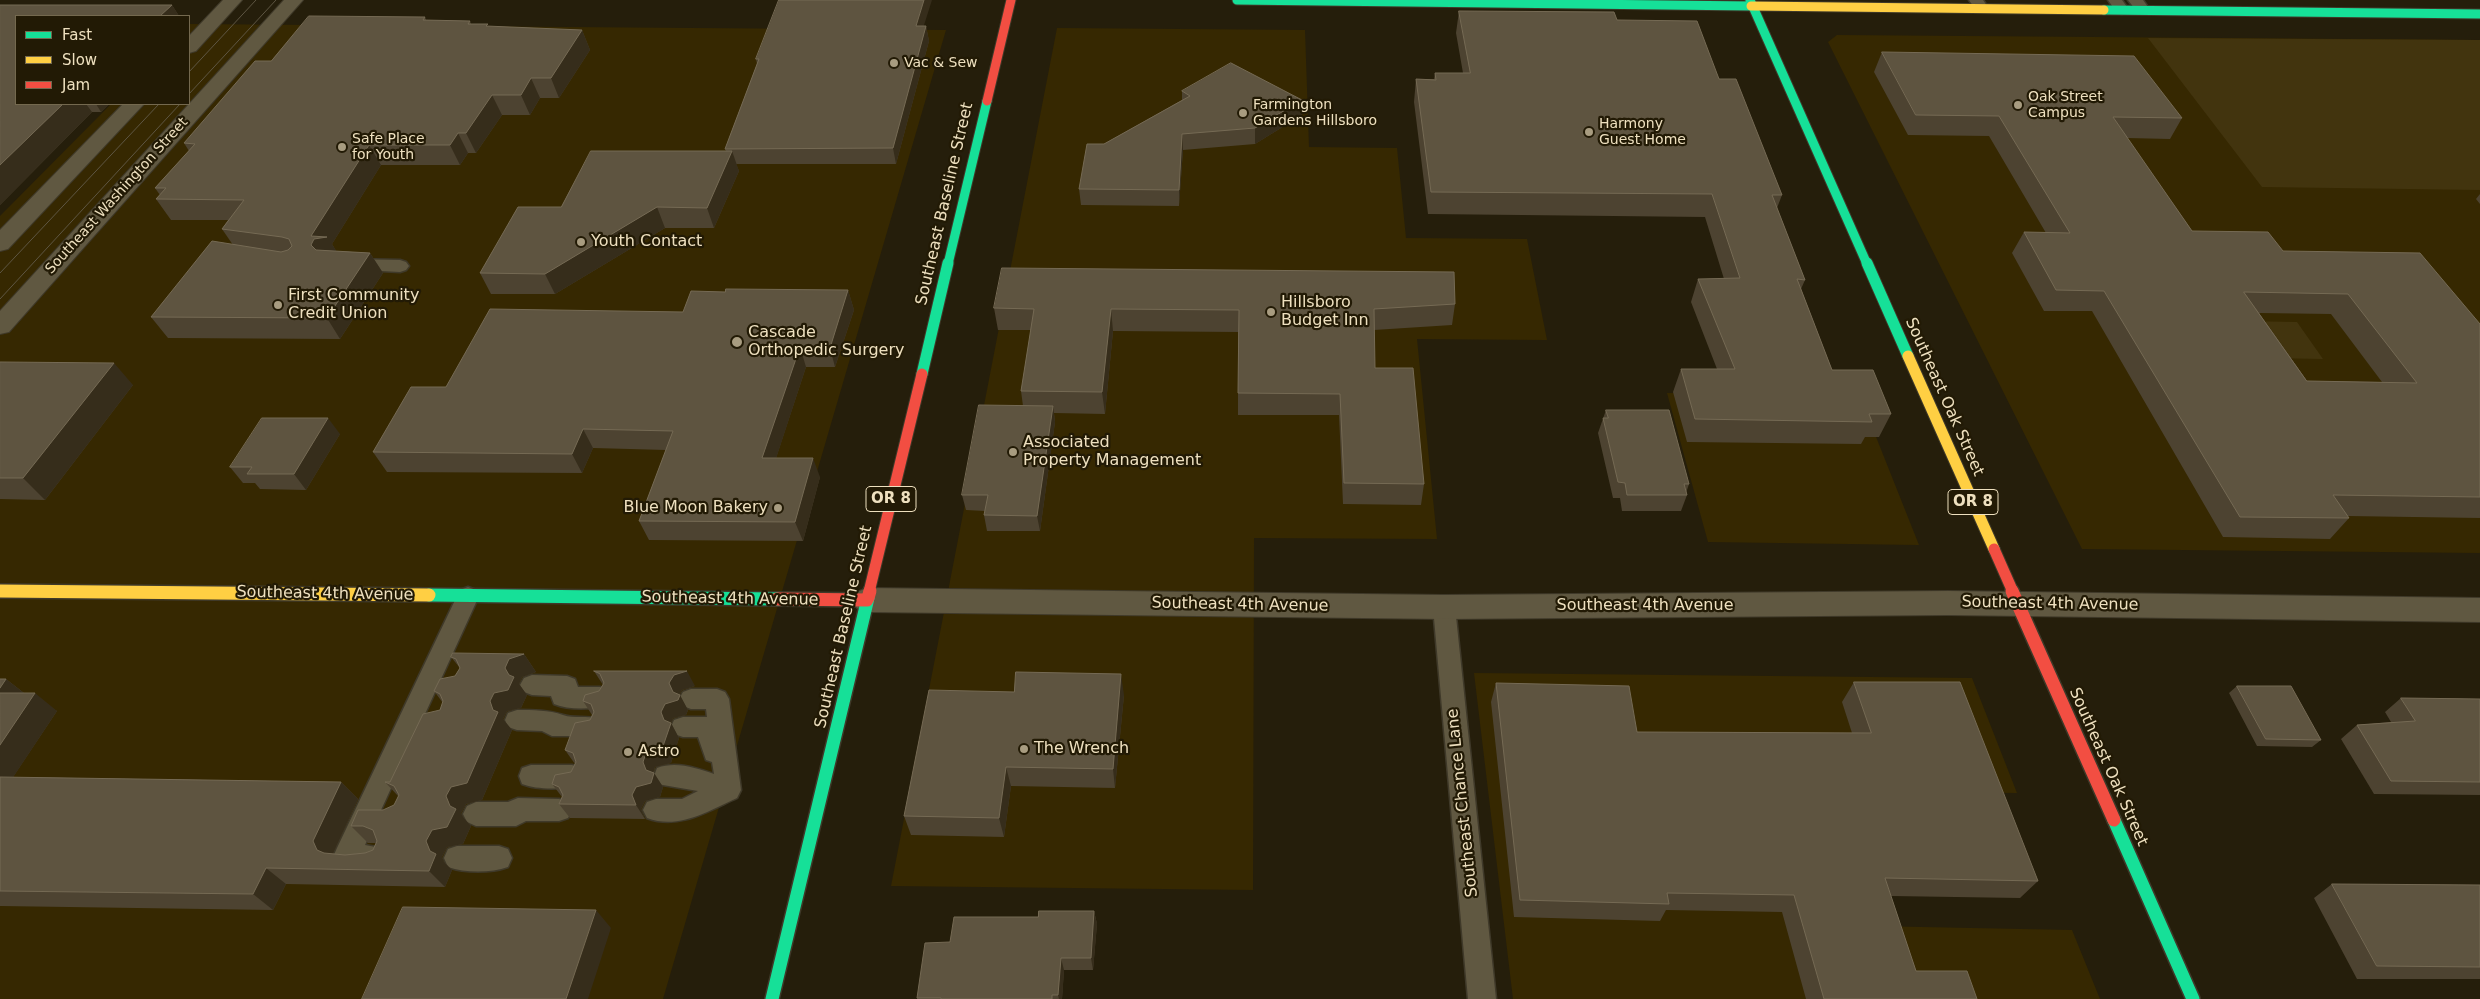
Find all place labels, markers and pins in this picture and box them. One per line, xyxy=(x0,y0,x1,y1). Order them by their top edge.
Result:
place label: Vac & Sew xyxy=(904,55,978,71)
marker: Vac & Sew xyxy=(888,57,900,69)
place label: Oak Street Campus xyxy=(2028,89,2103,121)
place label: Farmington Gardens Hillsboro xyxy=(1253,97,1377,130)
marker: Oak Street Campus xyxy=(2012,99,2024,111)
marker: Farmington Gardens Hillsboro xyxy=(1237,107,1249,119)
place label: Harmony Guest Home xyxy=(1599,116,1686,148)
marker: Harmony Guest Home xyxy=(1583,126,1595,138)
place label: Safe Place for Youth xyxy=(352,131,425,164)
marker: Safe Place for Youth xyxy=(336,141,348,153)
place label: Youth Contact xyxy=(591,232,702,252)
marker: Youth Contact xyxy=(575,236,587,248)
place label: First Community Credit Union xyxy=(288,286,419,324)
place label: Hillsboro Budget Inn xyxy=(1281,293,1369,331)
marker: First Community Credit Union xyxy=(272,299,284,311)
marker: Hillsboro Budget Inn xyxy=(1265,306,1277,318)
place label: Cascade Orthopedic Surgery xyxy=(748,323,904,361)
marker: Cascade Orthopedic Surgery xyxy=(730,335,744,349)
place label: Associated Property Management xyxy=(1023,433,1201,471)
marker: Associated Property Management xyxy=(1007,446,1019,458)
place label: Blue Moon Bakery xyxy=(624,498,768,518)
marker: Blue Moon Bakery xyxy=(772,502,784,514)
place label: The Wrench xyxy=(1034,739,1129,759)
place label: Astro xyxy=(638,742,680,762)
marker: The Wrench xyxy=(1018,743,1030,755)
marker: Astro xyxy=(622,746,634,758)

